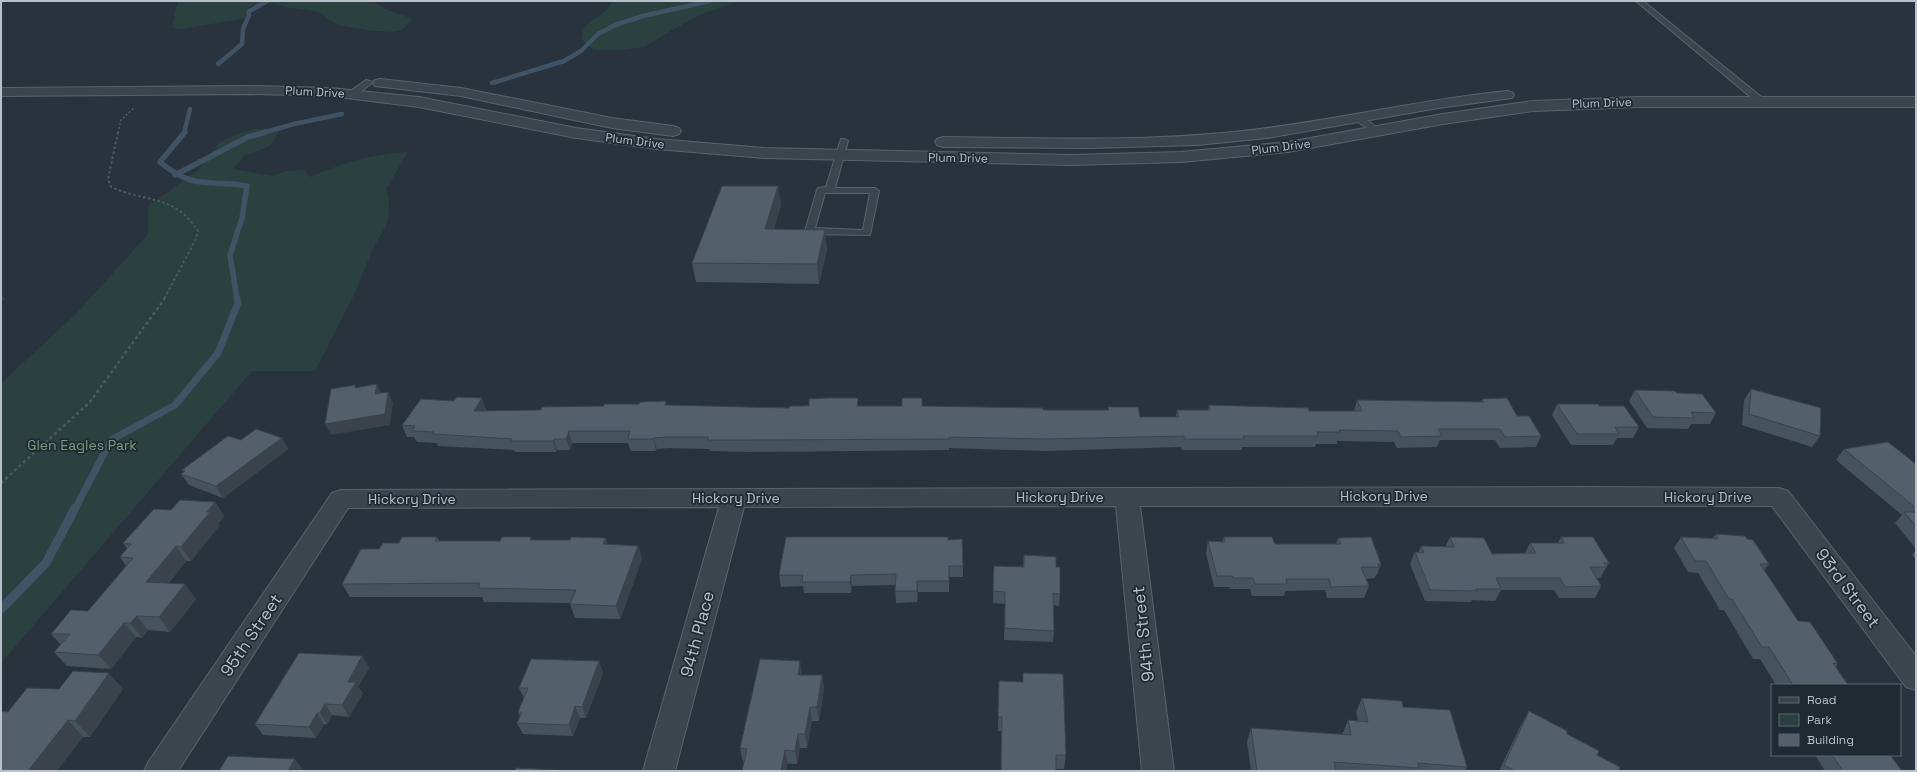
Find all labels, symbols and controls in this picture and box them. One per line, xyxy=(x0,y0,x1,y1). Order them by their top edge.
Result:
street label: Plum Drive xyxy=(285,82,345,102)
street label: Plum Drive xyxy=(1572,94,1632,112)
street label: Plum Drive xyxy=(604,129,666,153)
street label: Plum Drive xyxy=(1250,135,1312,159)
street label: Plum Drive xyxy=(928,149,988,167)
park label: Glen Eagles Park xyxy=(27,436,137,454)
street label: Hickory Drive xyxy=(1340,487,1428,505)
street label: Hickory Drive xyxy=(1016,488,1104,506)
street label: Hickory Drive xyxy=(1664,488,1752,506)
street label: Hickory Drive xyxy=(692,489,780,507)
street label: Hickory Drive xyxy=(368,490,456,508)
street label: 93rd Street xyxy=(1811,544,1885,632)
street label: 94th Street xyxy=(1127,585,1159,683)
street label: 95th Street xyxy=(215,589,287,681)
street label: 94th Place xyxy=(675,589,719,679)
legend xyxy=(1771,684,1901,756)
text: Road xyxy=(1807,692,1836,708)
text: Park xyxy=(1807,712,1832,728)
text: Building xyxy=(1807,732,1854,748)

